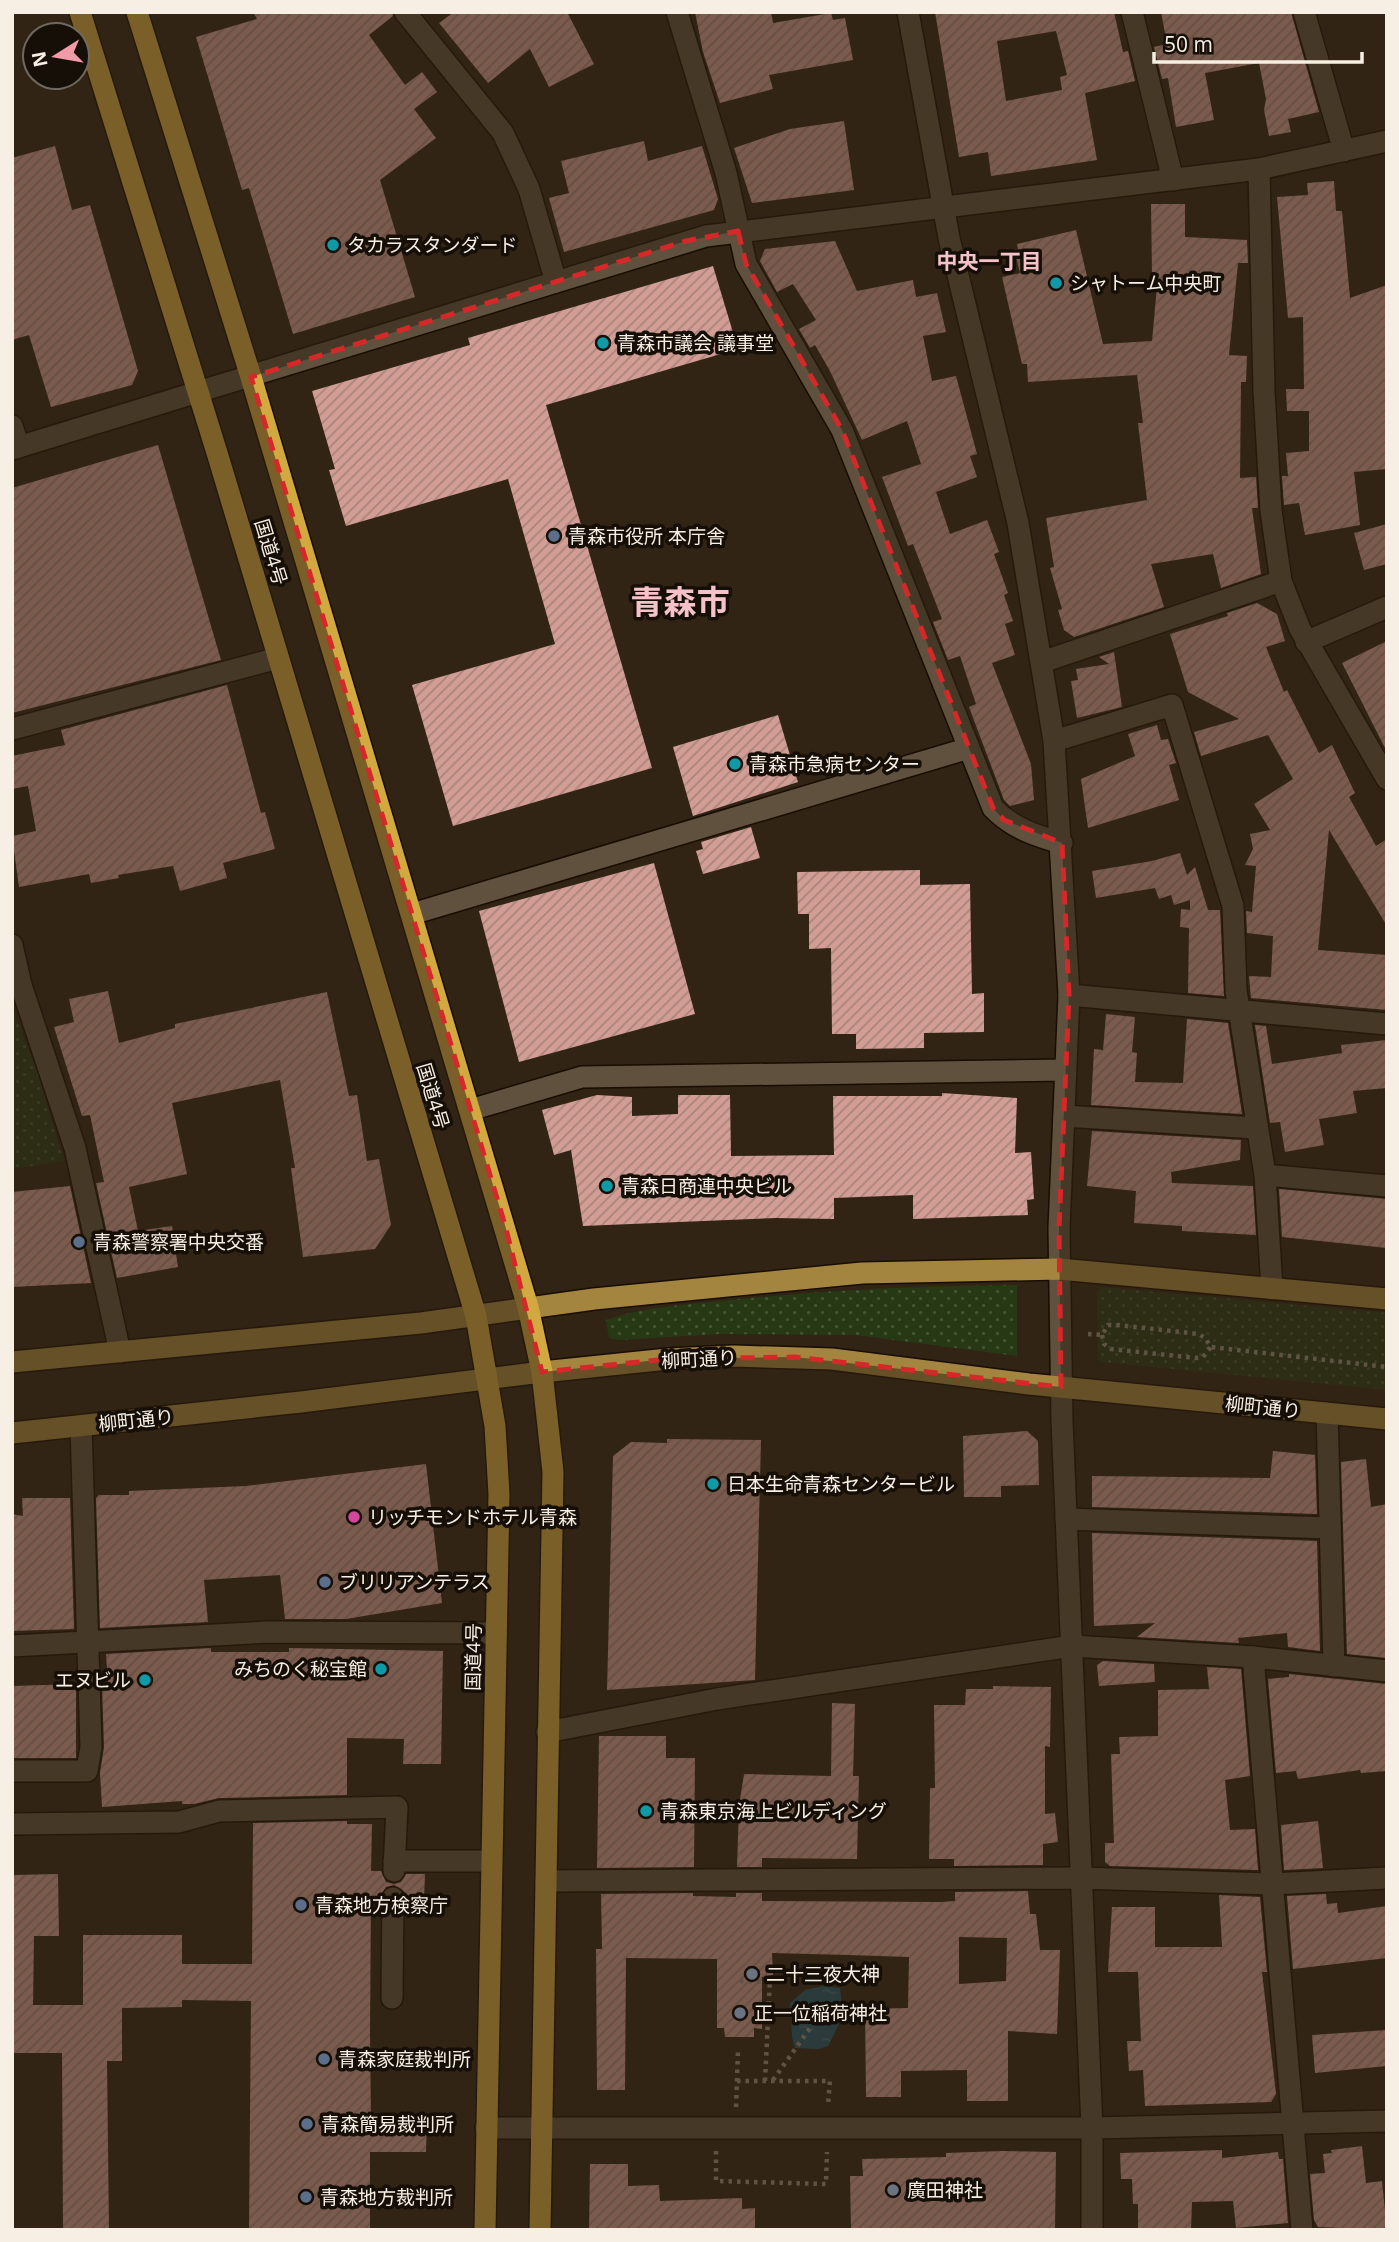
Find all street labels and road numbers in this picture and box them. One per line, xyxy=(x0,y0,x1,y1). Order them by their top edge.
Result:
street label: 国道4号 xyxy=(249,516,293,588)
street label: 国道4号 xyxy=(411,1060,455,1132)
street label: 柳町通り xyxy=(660,1344,738,1374)
street label: 柳町通り xyxy=(1224,1390,1302,1424)
street label: 柳町通り xyxy=(97,1403,175,1437)
street label: 国道4号 xyxy=(459,1623,487,1691)

